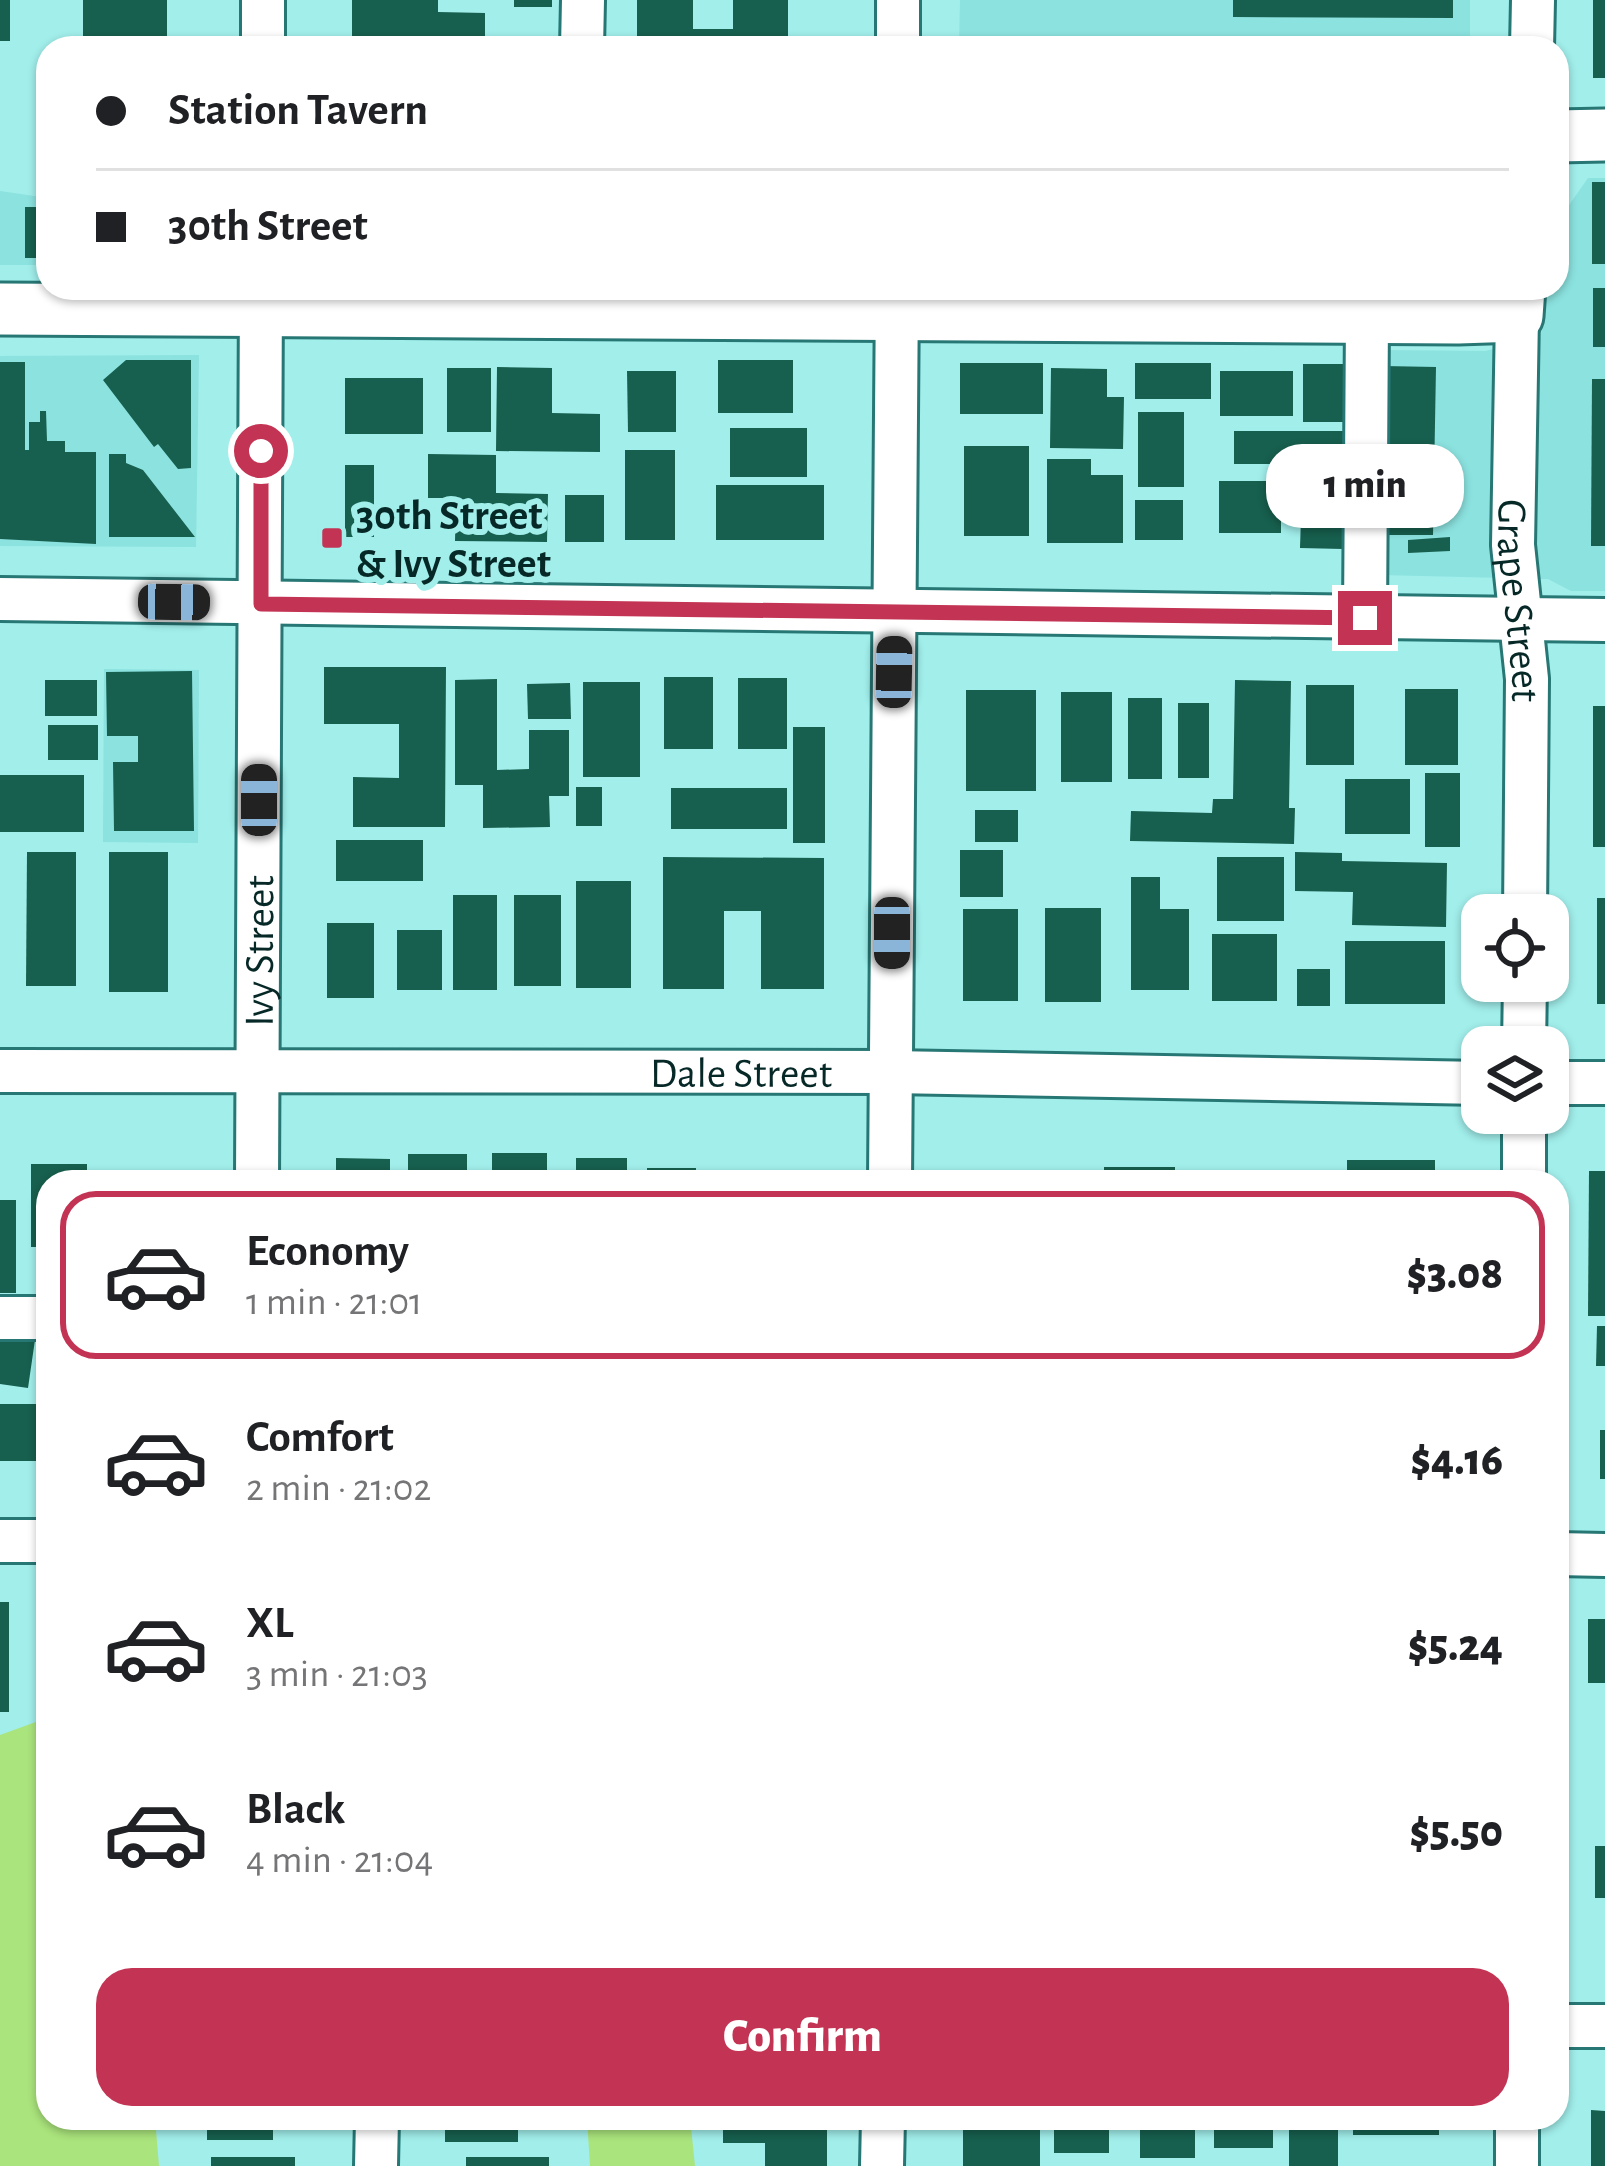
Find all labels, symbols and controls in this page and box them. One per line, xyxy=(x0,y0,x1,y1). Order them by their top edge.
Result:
text: Station Tavern xyxy=(168,88,428,133)
text: 30th Street xyxy=(168,204,368,249)
route start xyxy=(234,424,288,478)
callout: 1 min xyxy=(1266,444,1464,528)
text: 1 min xyxy=(1323,466,1407,505)
place label: 30th Street & Ivy Street xyxy=(356,495,551,585)
street label: Grape Street xyxy=(1489,499,1547,702)
marker: 30th Street & Ivy Street xyxy=(319,525,345,551)
car xyxy=(138,583,210,621)
route end xyxy=(1338,591,1392,645)
car xyxy=(875,636,913,708)
car xyxy=(241,764,277,836)
street label: Ivy Street xyxy=(239,875,281,1027)
map controls xyxy=(1461,894,1569,1134)
button: locate xyxy=(1461,894,1569,1002)
car xyxy=(874,897,910,969)
button: layers xyxy=(1461,1026,1569,1134)
street label: Dale Street xyxy=(650,1053,832,1095)
icon: car xyxy=(102,1221,210,1329)
text: Economy xyxy=(246,1229,409,1274)
text: $3.08 xyxy=(1406,1252,1503,1297)
text: 1 min · 21:01 xyxy=(246,1283,423,1322)
icon: car xyxy=(102,1407,210,1515)
text: Comfort xyxy=(246,1415,394,1460)
text: $4.16 xyxy=(1410,1438,1503,1483)
text: 2 min · 21:02 xyxy=(246,1469,431,1508)
icon: car xyxy=(102,1593,210,1701)
text: XL xyxy=(246,1601,294,1646)
text: $5.24 xyxy=(1408,1624,1503,1669)
text: 3 min · 21:03 xyxy=(246,1655,428,1694)
icon: car xyxy=(102,1779,210,1887)
text: Black xyxy=(246,1787,345,1832)
text: $5.50 xyxy=(1409,1810,1503,1855)
text: 4 min · 21:04 xyxy=(246,1841,433,1880)
button: Confirm xyxy=(96,1968,1509,2106)

